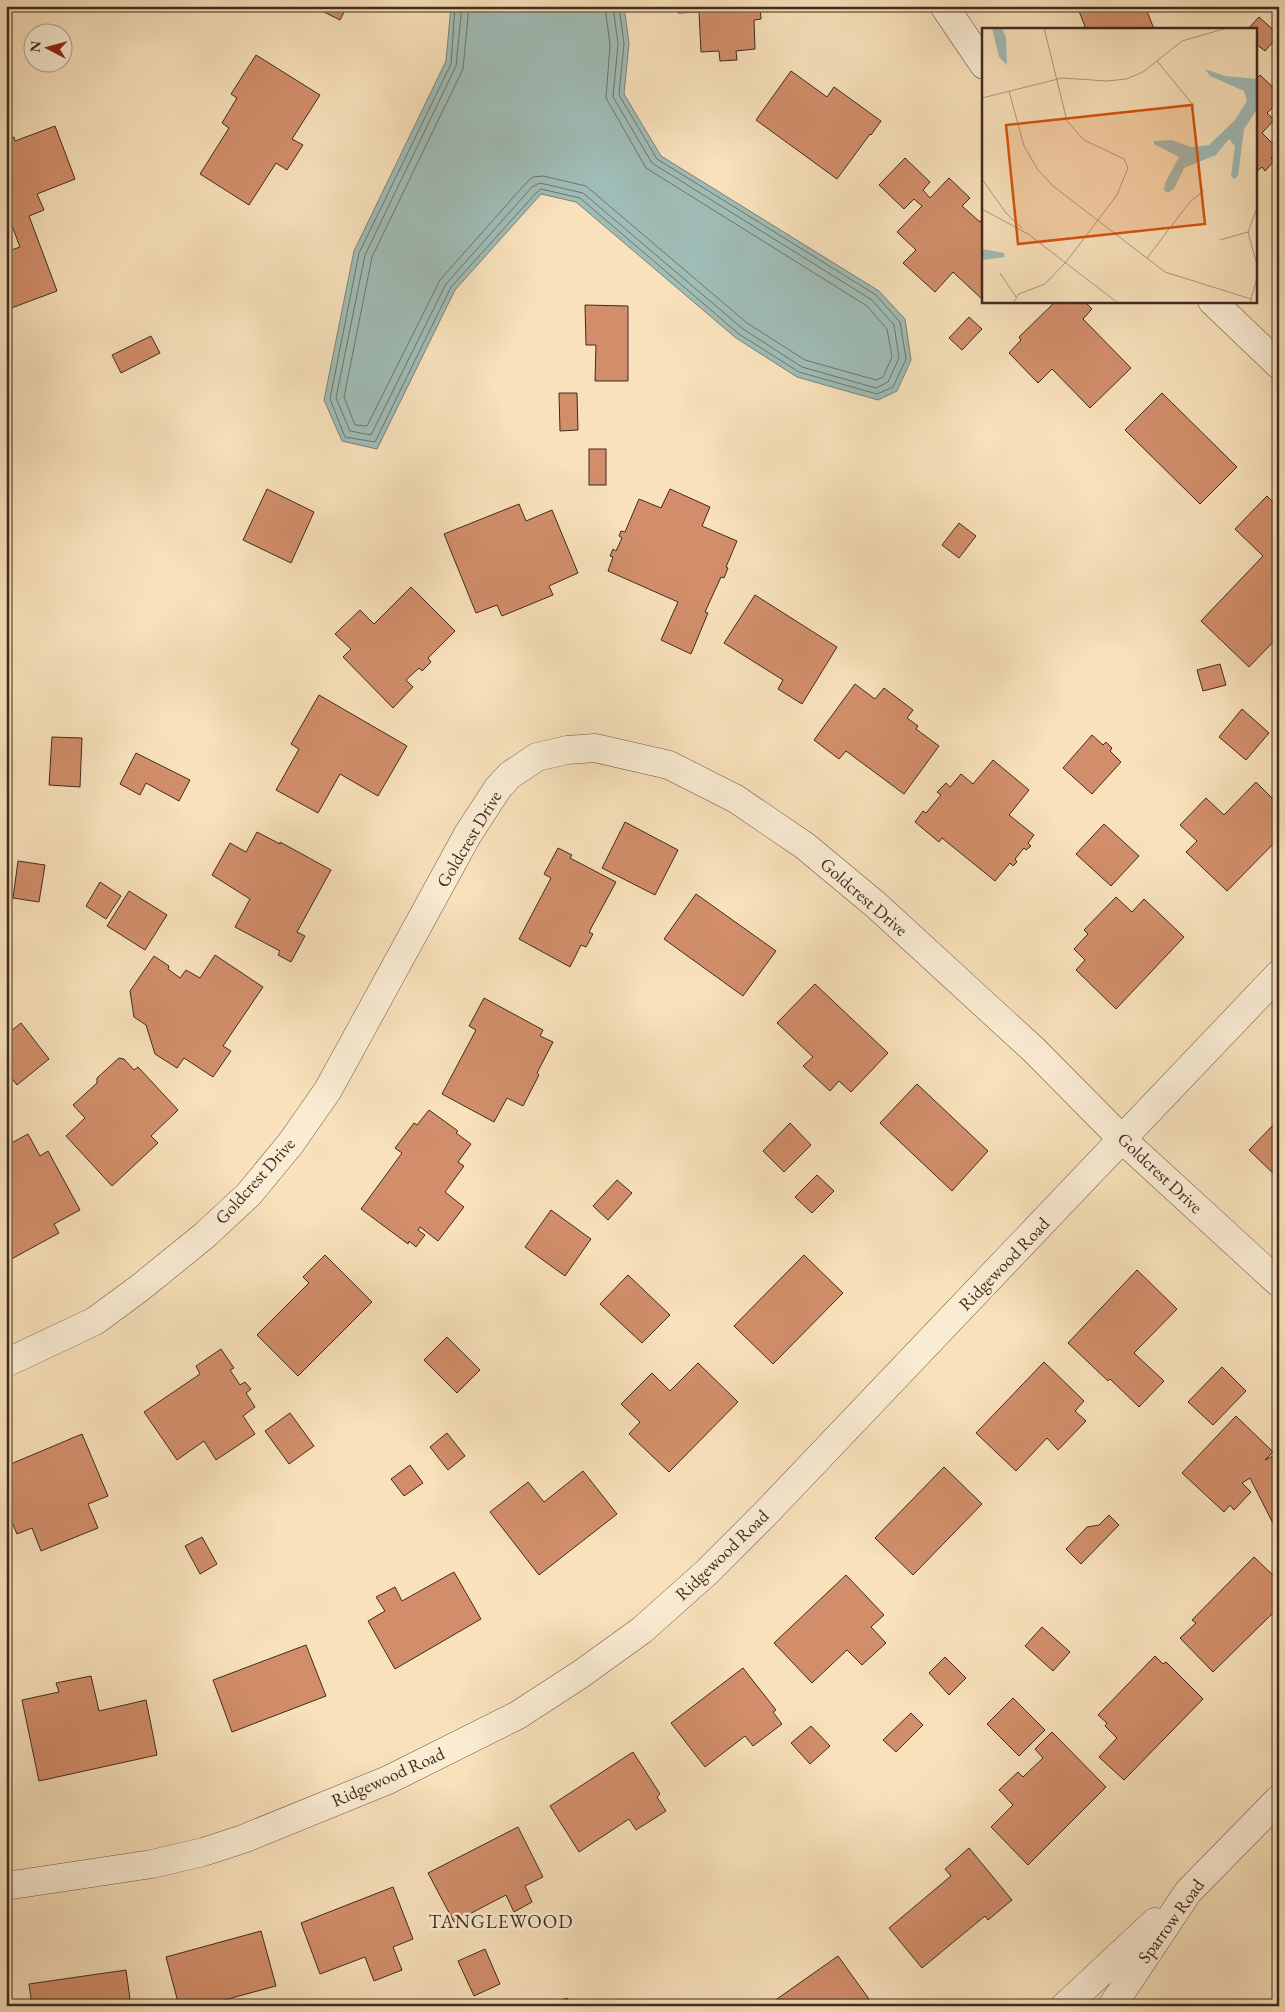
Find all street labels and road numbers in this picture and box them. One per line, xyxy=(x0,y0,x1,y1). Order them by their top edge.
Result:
street label: Goldcrest Drive xyxy=(431,786,506,891)
street label: Goldcrest Drive xyxy=(816,852,913,941)
street label: Goldcrest Drive xyxy=(1113,1127,1208,1218)
street label: Goldcrest Drive xyxy=(210,1133,300,1229)
street label: Ridgewood Road xyxy=(953,1211,1055,1315)
street label: Ridgewood Road xyxy=(670,1504,774,1605)
street label: Ridgewood Road xyxy=(328,1741,449,1812)
street label: Sparrow Road xyxy=(1132,1873,1209,1967)

